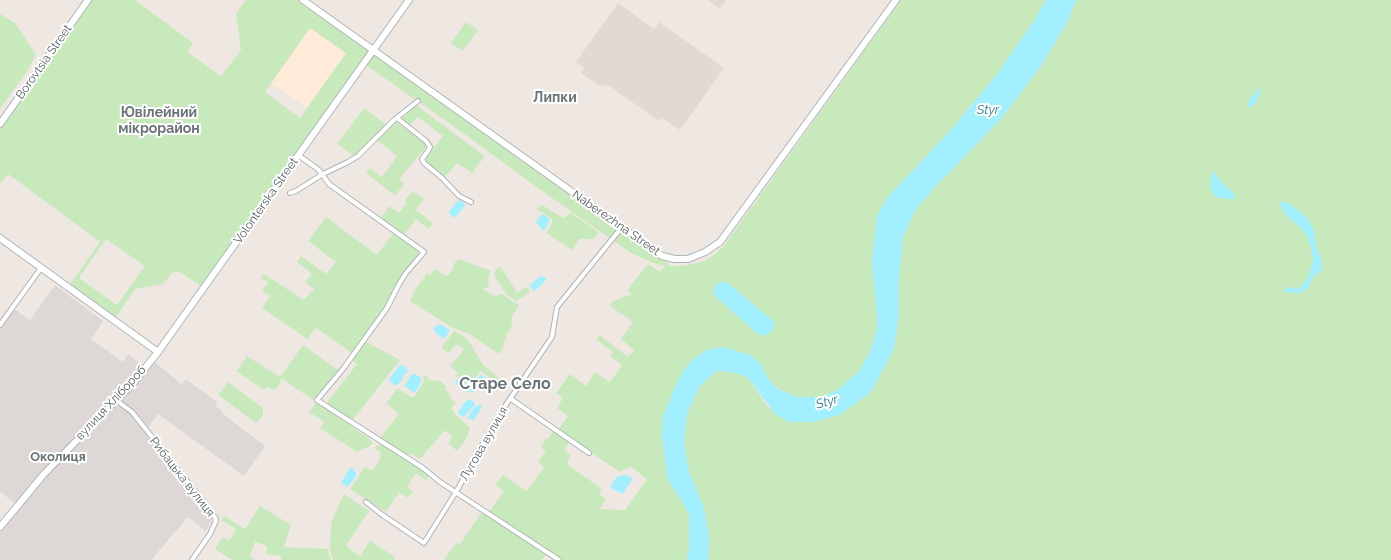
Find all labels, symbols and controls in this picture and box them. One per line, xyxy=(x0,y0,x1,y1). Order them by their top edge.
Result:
street label: Borovtsia Street xyxy=(13,22,75,102)
district label: Липки xyxy=(533,90,577,106)
water label: Styr xyxy=(977,102,999,118)
district label: Ювілейний мікрорайон xyxy=(118,105,200,138)
street label: Volonterska Street xyxy=(231,155,301,247)
street label: Naberezhna Street xyxy=(569,187,663,259)
street label: вулиця Хлібороб xyxy=(73,363,149,443)
district label: Старе Село xyxy=(459,374,551,394)
water label: Styr xyxy=(814,391,840,413)
street label: Лугова вулиця xyxy=(457,404,511,484)
street label: Рибацька вулиця xyxy=(146,434,218,520)
district label: Околиця xyxy=(30,449,86,465)

